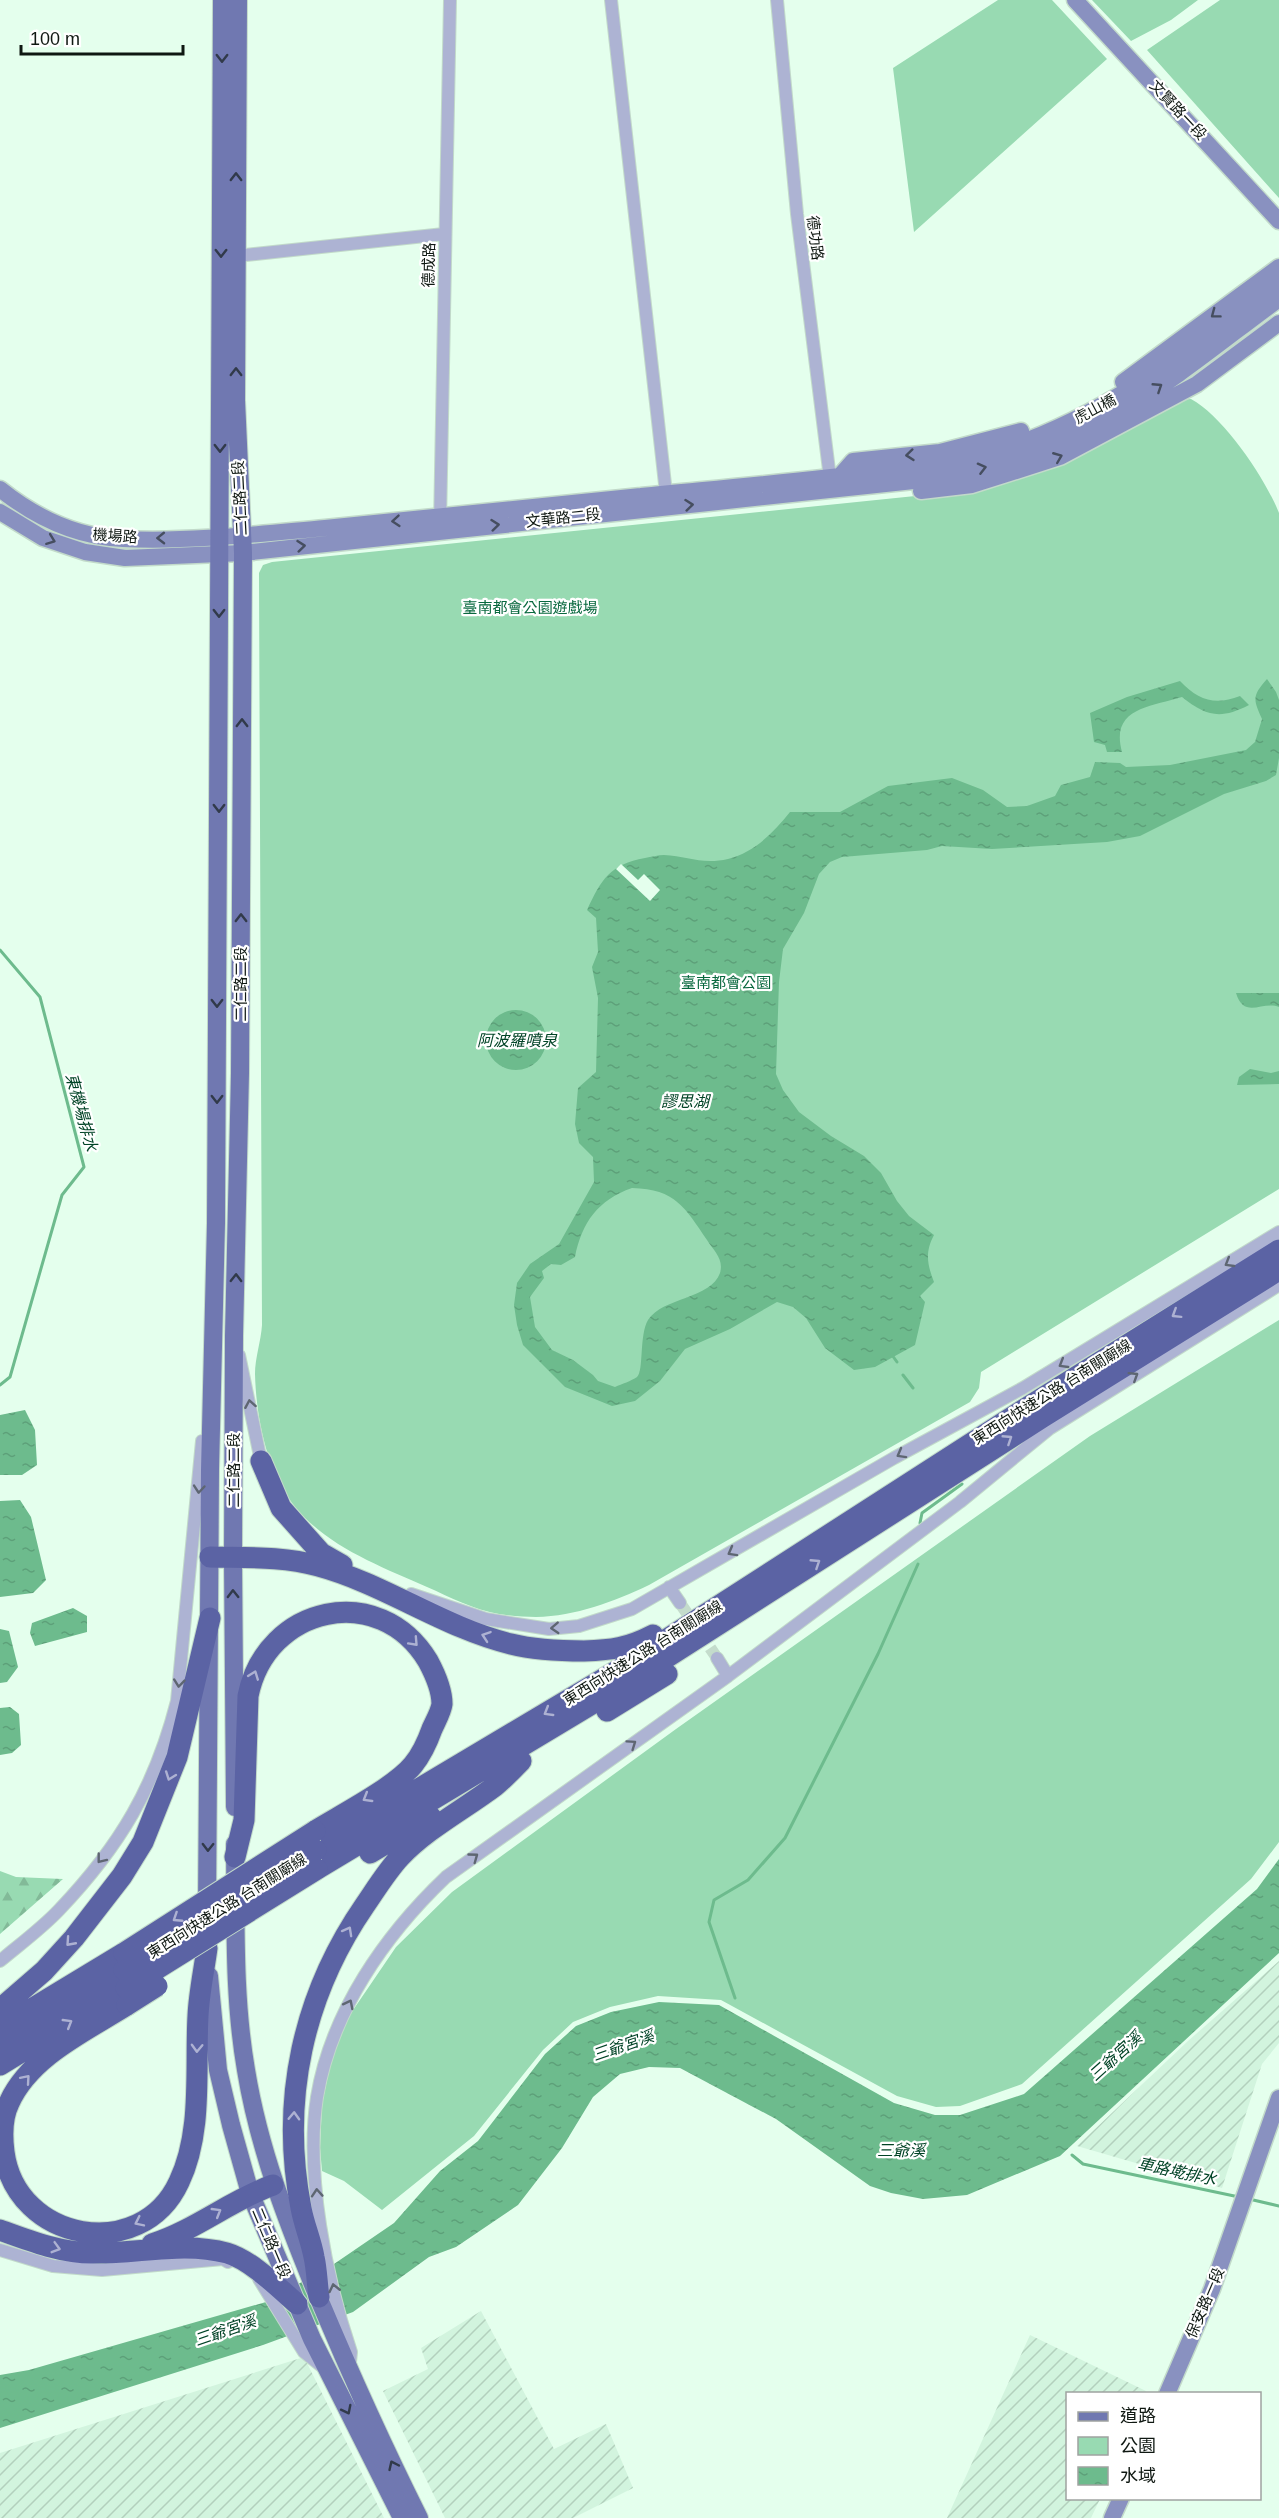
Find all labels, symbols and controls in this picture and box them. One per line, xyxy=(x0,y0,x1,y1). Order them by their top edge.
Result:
scale bar xyxy=(21,18,183,56)
text: 100 m xyxy=(30,29,80,49)
one-way arrow xyxy=(216,54,228,63)
street label: 文賢路一段 xyxy=(1147,76,1210,143)
one-way arrow xyxy=(230,173,242,182)
street label: 德功路 xyxy=(804,215,827,261)
street label: 德成路 xyxy=(420,242,437,288)
one-way arrow xyxy=(215,249,227,258)
one-way arrow xyxy=(1211,307,1222,318)
one-way arrow xyxy=(230,368,242,377)
one-way arrow xyxy=(1151,383,1162,394)
street label: 虎山橋 xyxy=(1071,390,1119,427)
one-way arrow xyxy=(214,444,226,453)
one-way arrow xyxy=(905,448,914,461)
one-way arrow xyxy=(1051,452,1062,464)
street label: 二仁路二段 xyxy=(229,460,250,536)
one-way arrow xyxy=(976,462,986,475)
one-way arrow xyxy=(684,499,693,512)
street label: 文華路二段 xyxy=(525,505,601,530)
one-way arrow xyxy=(392,515,401,528)
one-way arrow xyxy=(490,519,499,532)
street label: 機場路 xyxy=(92,525,138,546)
one-way arrow xyxy=(157,532,166,545)
one-way arrow xyxy=(45,533,56,545)
one-way arrow xyxy=(296,541,306,553)
park label: 臺南都會公園遊戲場 xyxy=(462,599,598,616)
one-way arrow xyxy=(213,609,225,618)
one-way arrow xyxy=(236,719,248,728)
one-way arrow xyxy=(212,804,225,813)
one-way arrow xyxy=(235,914,247,923)
street label: 二仁路二段 xyxy=(232,946,249,1022)
park label: 臺南都會公園 xyxy=(681,974,771,991)
one-way arrow xyxy=(211,999,223,1008)
water label: 阿波羅噴泉 xyxy=(477,1032,558,1049)
water label: 東機場排水 xyxy=(63,1071,100,1154)
water label: 謬思湖 xyxy=(661,1093,712,1110)
one-way arrow xyxy=(211,1094,223,1103)
one-way arrow xyxy=(1225,1255,1235,1267)
one-way arrow xyxy=(230,1273,242,1282)
one-way arrow xyxy=(1172,1307,1182,1319)
street label: 東西向快速公路 台南關廟線 xyxy=(969,1336,1134,1448)
one-way arrow xyxy=(1059,1357,1069,1369)
one-way arrow xyxy=(1128,1372,1138,1384)
one-way arrow xyxy=(245,1399,257,1408)
street label: 二仁路二段 xyxy=(225,1432,242,1508)
one-way arrow xyxy=(1002,1435,1012,1447)
one-way arrow xyxy=(897,1447,907,1458)
one-way arrow xyxy=(192,1485,205,1494)
one-way arrow xyxy=(728,1545,738,1556)
one-way arrow xyxy=(810,1559,821,1570)
one-way arrow xyxy=(227,1589,239,1598)
street label: 東西向快速公路 台南關廟線 xyxy=(560,1597,725,1709)
one-way arrow xyxy=(551,1621,560,1634)
one-way arrow xyxy=(482,1630,492,1643)
one-way arrow xyxy=(406,1634,417,1645)
one-way arrow xyxy=(247,1670,259,1681)
one-way arrow xyxy=(173,1679,186,1688)
one-way arrow xyxy=(544,1705,554,1716)
one-way arrow xyxy=(626,1740,637,1751)
one-way arrow xyxy=(165,1771,178,1781)
one-way arrow xyxy=(363,1791,373,1803)
one-way arrow xyxy=(202,1842,214,1851)
street label: 東西向快速公路 台南關廟線 xyxy=(144,1850,309,1962)
one-way arrow xyxy=(98,1853,109,1864)
one-way arrow xyxy=(467,1853,478,1864)
one-way arrow xyxy=(172,1911,183,1922)
one-way arrow xyxy=(341,1927,352,1937)
one-way arrow xyxy=(66,1935,77,1946)
one-way arrow xyxy=(342,2000,353,2011)
one-way arrow xyxy=(62,2019,72,2031)
water label: 三爺宮溪 xyxy=(590,2026,658,2064)
water label: 三爺宮溪 xyxy=(1086,2027,1146,2084)
one-way arrow xyxy=(191,2044,203,2053)
one-way arrow xyxy=(19,2075,30,2086)
one-way arrow xyxy=(288,2111,300,2120)
water label: 三爺溪 xyxy=(877,2142,927,2159)
water label: 車路墘排水 xyxy=(1136,2155,1219,2188)
one-way arrow xyxy=(311,2189,324,2198)
street label: 二仁路一段 xyxy=(249,2205,294,2281)
one-way arrow xyxy=(211,2208,221,2220)
one-way arrow xyxy=(134,2215,145,2226)
one-way arrow xyxy=(50,2241,60,2253)
street label: 保安路一段 xyxy=(1182,2265,1227,2341)
one-way arrow xyxy=(328,2283,341,2293)
water label: 三爺宮溪 xyxy=(192,2311,260,2349)
legend xyxy=(1066,2392,1261,2500)
one-way arrow xyxy=(340,2403,352,2414)
text: 道路 xyxy=(1120,2406,1156,2426)
text: 公園 xyxy=(1120,2436,1156,2456)
one-way arrow xyxy=(389,2461,401,2472)
text: 水域 xyxy=(1120,2466,1156,2486)

